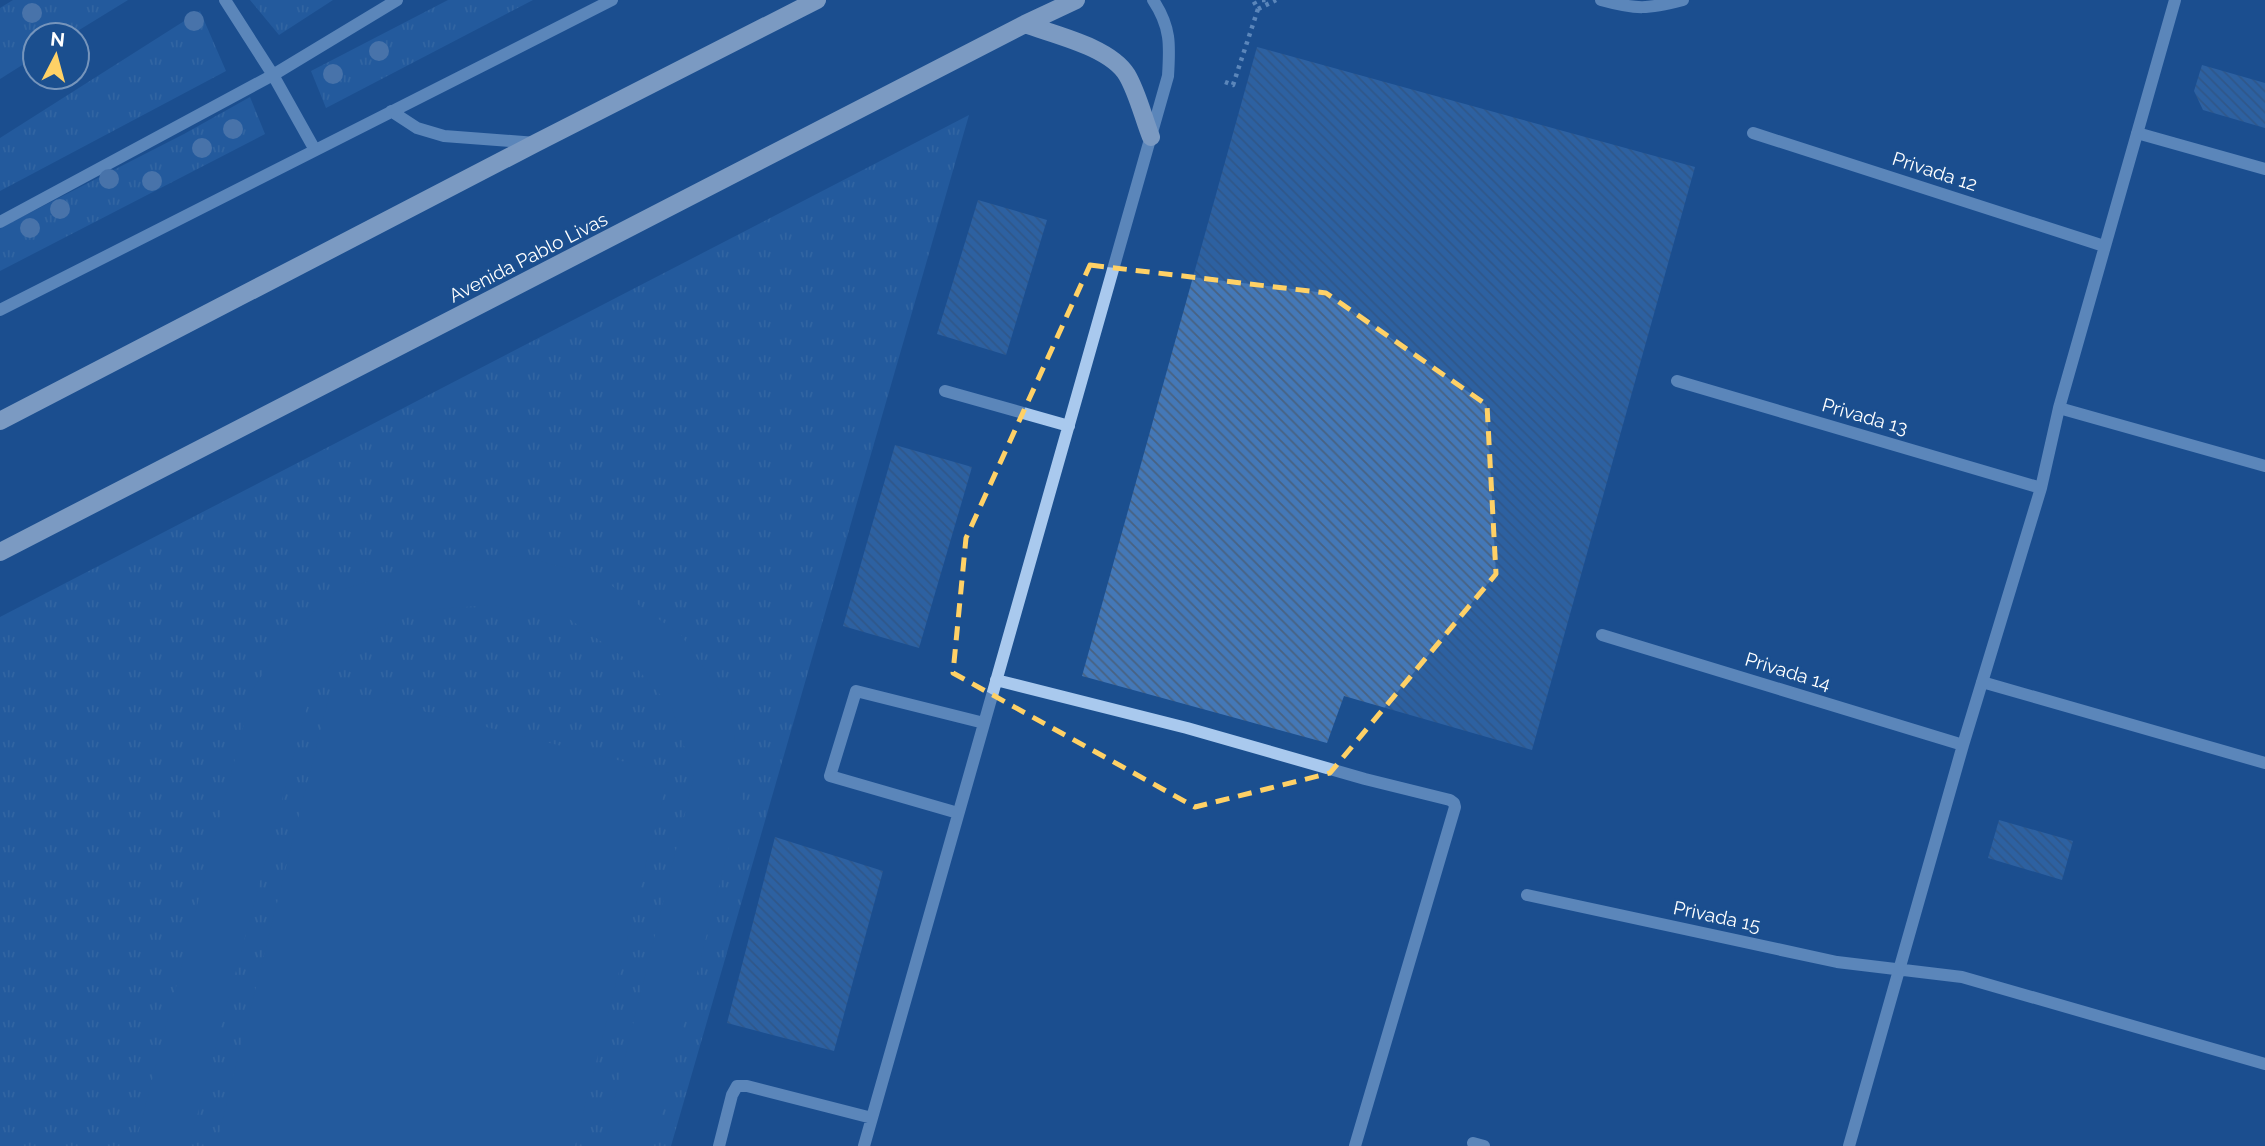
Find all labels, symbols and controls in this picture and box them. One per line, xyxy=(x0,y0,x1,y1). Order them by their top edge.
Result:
north arrow xyxy=(21,21,91,91)
text: N xyxy=(49,27,66,51)
street label: Privada 12 xyxy=(1890,147,1980,195)
street label: Avenida Pablo Livas xyxy=(445,207,611,307)
street label: Privada 13 xyxy=(1820,393,1910,439)
street label: Privada 14 xyxy=(1743,648,1833,694)
street label: Privada 15 xyxy=(1671,896,1763,936)

